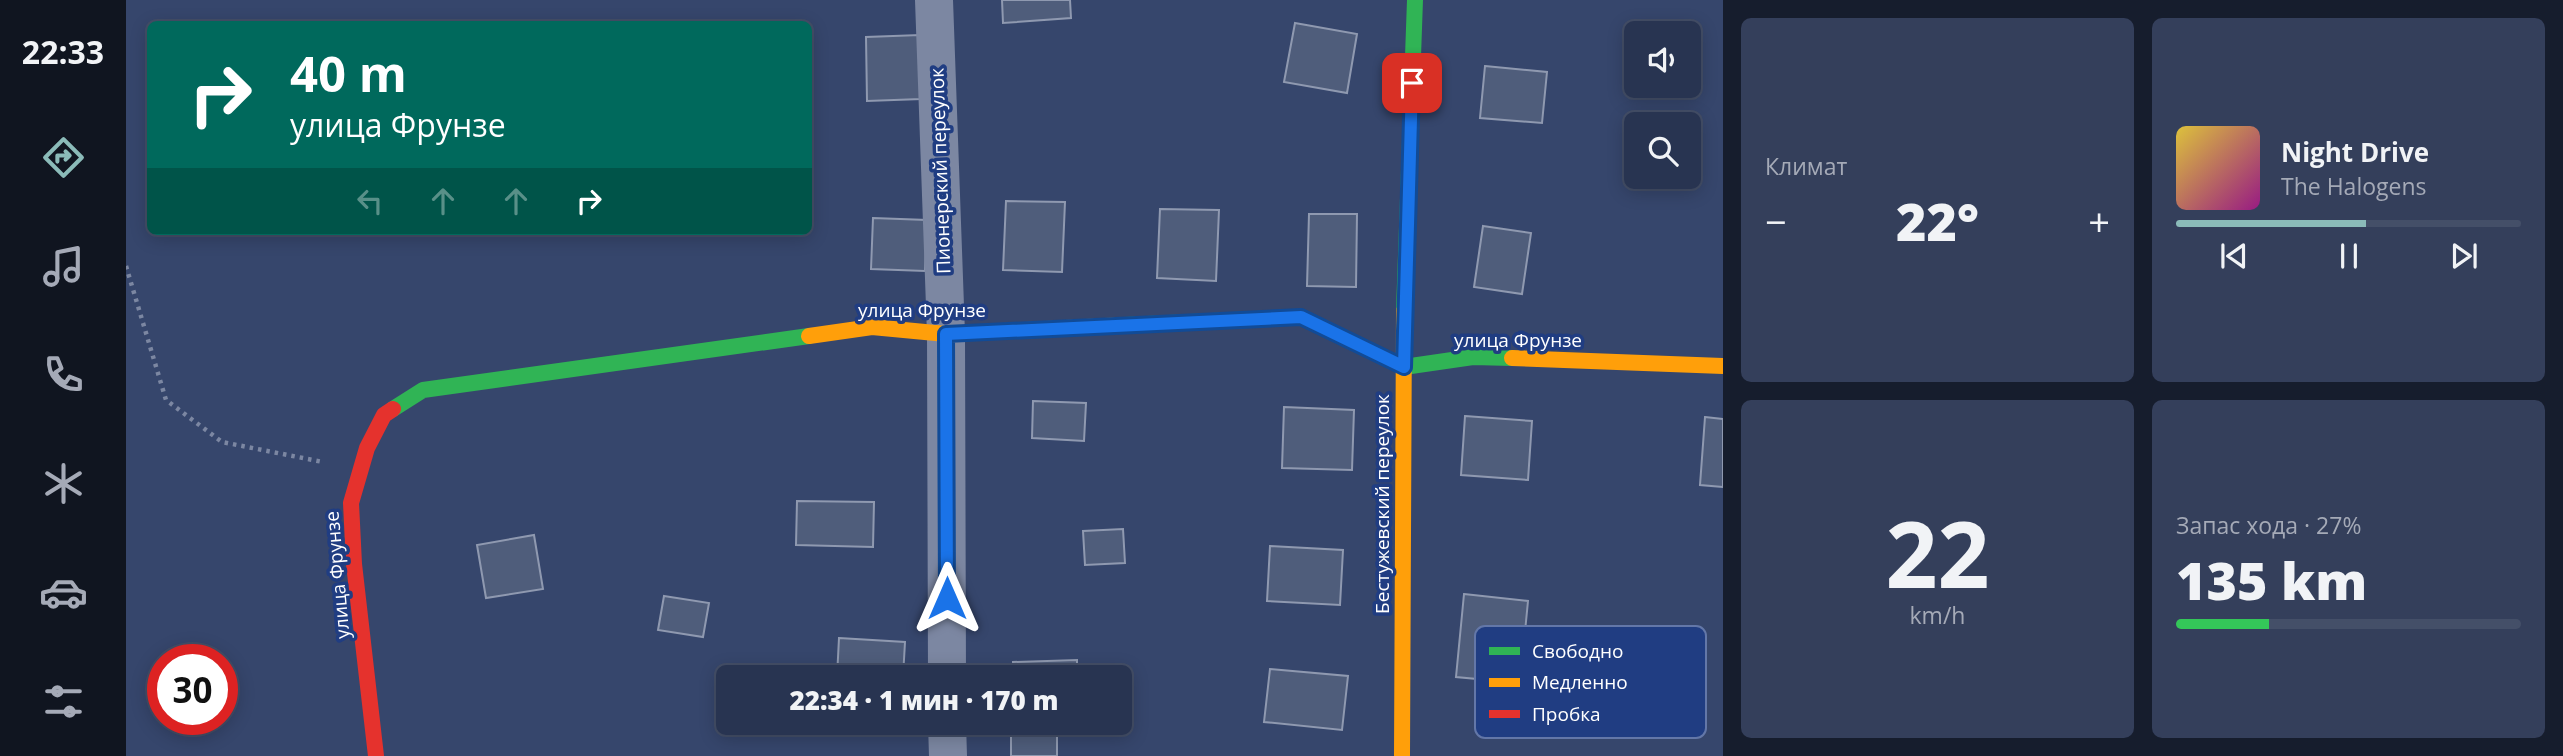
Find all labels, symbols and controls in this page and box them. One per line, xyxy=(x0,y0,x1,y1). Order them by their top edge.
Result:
map controls xyxy=(1624,21,1701,189)
button: sound xyxy=(1624,21,1701,98)
text: 22:33 xyxy=(22,30,104,73)
text: 40 m xyxy=(290,40,407,106)
icon: right xyxy=(175,49,266,140)
pin xyxy=(1382,53,1442,113)
icon: arrive xyxy=(1393,64,1431,102)
street label: Пионерский переулок xyxy=(923,67,957,274)
text: улица Фрунзе xyxy=(290,103,506,146)
button: search xyxy=(1624,112,1701,189)
icon: directions xyxy=(39,133,88,182)
text: Night Drive xyxy=(2281,134,2429,170)
text: Климат xyxy=(1765,150,1847,182)
text: The Halogens xyxy=(2281,170,2427,202)
icon: left xyxy=(351,182,389,220)
icon: ahead xyxy=(424,182,462,220)
icon: ahead xyxy=(497,182,535,220)
icon: right xyxy=(570,182,608,220)
text: 22° xyxy=(1896,185,1979,256)
text: − xyxy=(1765,195,1787,247)
text: + xyxy=(2088,195,2110,247)
icon: previous xyxy=(2215,237,2253,275)
icon: pause xyxy=(2330,237,2368,275)
icon: next xyxy=(2445,237,2483,275)
icon: music xyxy=(39,242,88,291)
street label: улица Фрунзе xyxy=(858,297,986,323)
street label: улица Фрунзе xyxy=(1454,327,1582,353)
icon: phone xyxy=(39,350,88,399)
street label: Бестужевский переулок xyxy=(1369,394,1395,614)
icon: climate xyxy=(39,459,88,508)
text: 22 xyxy=(1885,491,1990,615)
text: Запас хода · 27% xyxy=(2176,509,2361,541)
street label: улица Фрунзе xyxy=(318,510,356,640)
text: 135 km xyxy=(2176,544,2367,615)
position arrow xyxy=(910,561,984,635)
icon: car xyxy=(39,568,88,617)
text: km/h xyxy=(1910,599,1965,631)
legend xyxy=(1475,626,1706,738)
text: Свободно xyxy=(1532,638,1623,664)
speed limit sign: 30 xyxy=(147,644,238,735)
text: Медленно xyxy=(1532,669,1628,695)
icon: filters xyxy=(39,677,88,726)
text: 22:34 · 1 мин · 170 m xyxy=(789,682,1059,718)
text: Пробка xyxy=(1532,701,1601,727)

